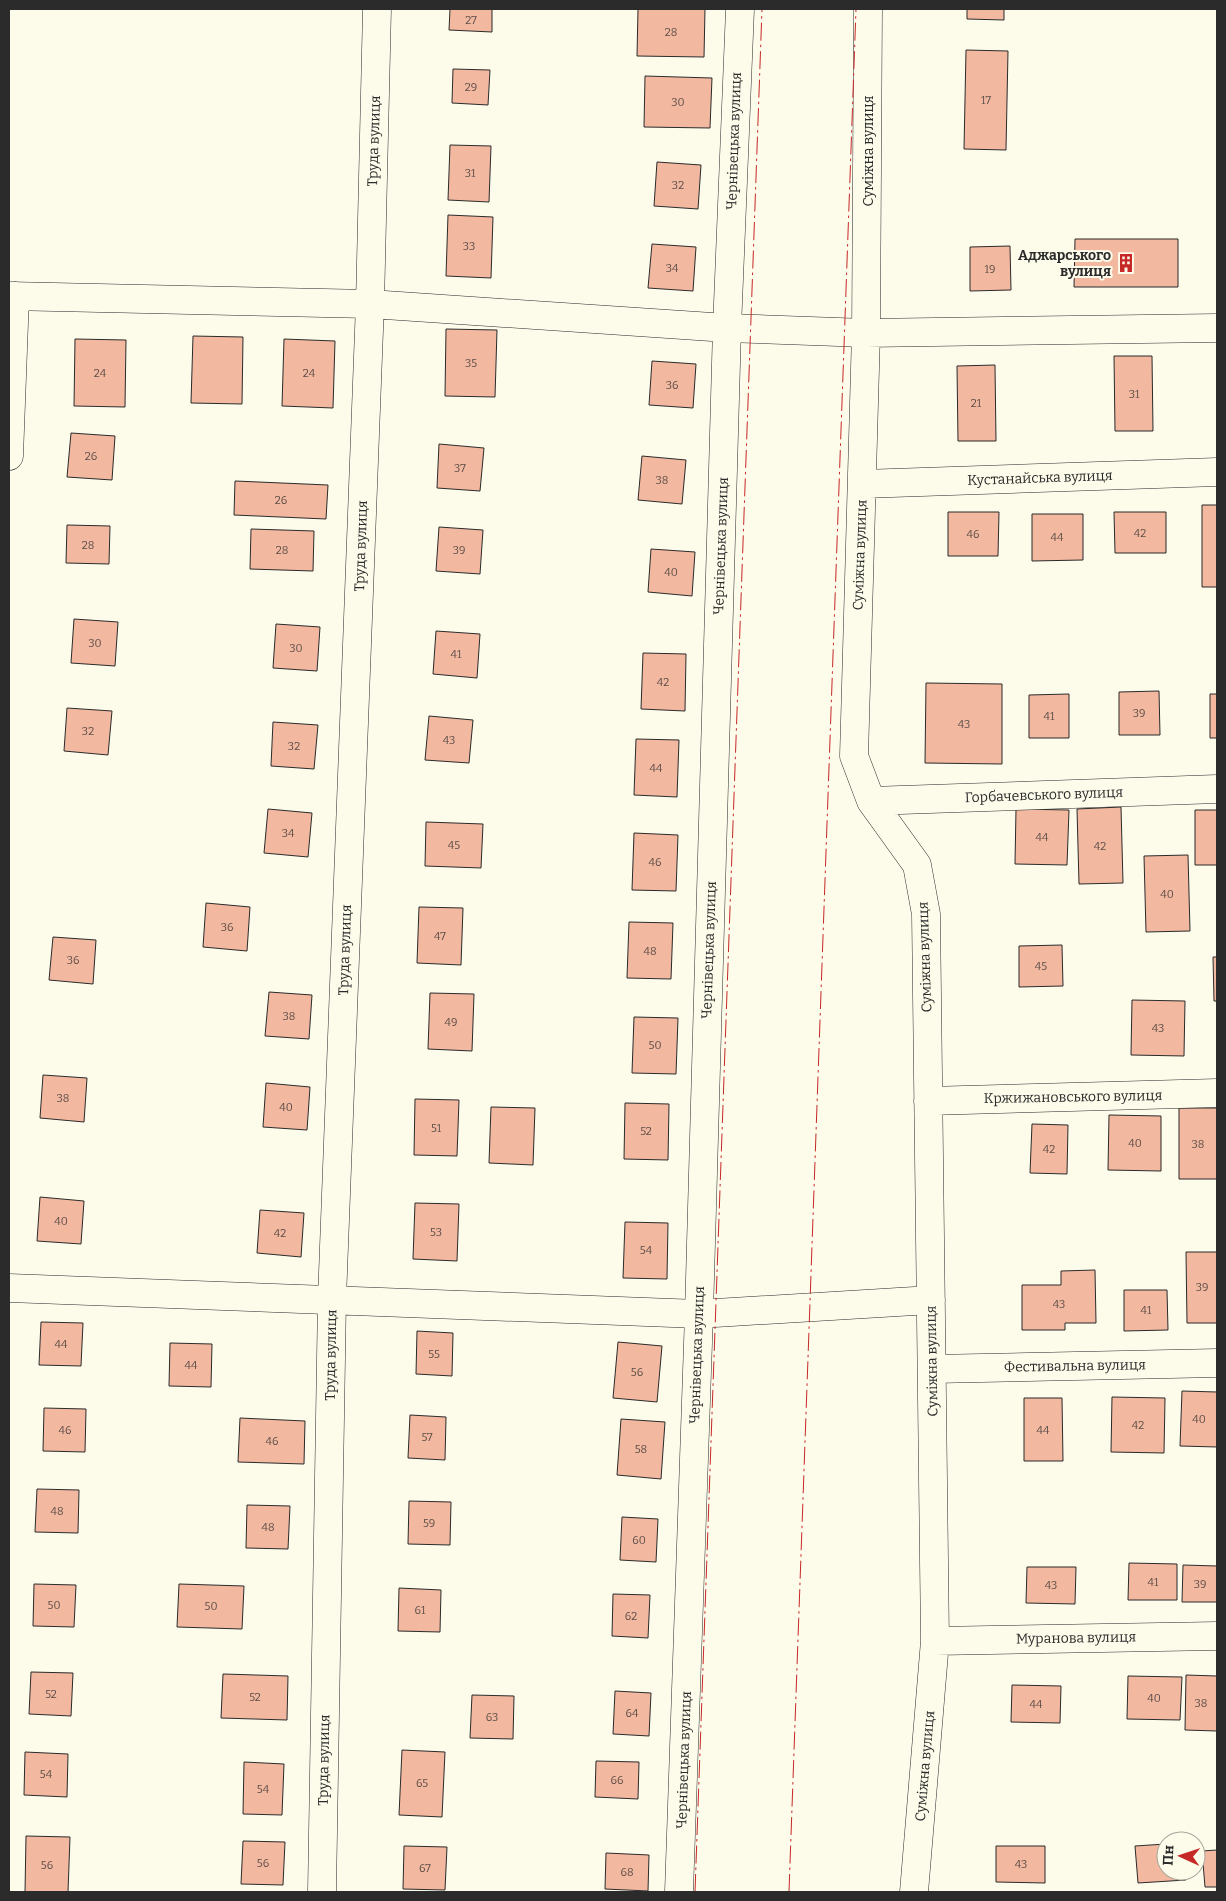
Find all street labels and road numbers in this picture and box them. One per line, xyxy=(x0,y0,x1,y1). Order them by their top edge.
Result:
street label: Чернівецька вулиця xyxy=(723,71,745,210)
street label: Труда вулиця xyxy=(364,95,384,187)
street label: Суміжна вулиця xyxy=(860,95,877,206)
street label: Кустанайська вулиця xyxy=(967,467,1113,489)
street label: Чернівецька вулиця xyxy=(710,476,732,615)
street label: Суміжна вулиця xyxy=(850,499,870,611)
street label: Труда вулиця xyxy=(351,500,371,592)
street label: Горбачевського вулиця xyxy=(965,784,1124,806)
street label: Чернівецька вулиця xyxy=(698,880,720,1019)
street label: Суміжна вулиця xyxy=(915,901,935,1013)
street label: Труда вулиця xyxy=(335,904,355,996)
street label: Кржижановського вулиця xyxy=(983,1087,1163,1107)
street label: Чернівецька вулиця xyxy=(686,1285,708,1424)
street label: Суміжна вулиця xyxy=(923,1305,941,1417)
street label: Труда вулиця xyxy=(322,1309,340,1401)
street label: Фестивальна вулиця xyxy=(1004,1356,1146,1376)
street label: Муранова вулиця xyxy=(1016,1628,1137,1648)
street label: Чернівецька вулиця xyxy=(673,1690,695,1829)
street label: Суміжна вулиця xyxy=(912,1710,938,1822)
street label: Труда вулиця xyxy=(315,1714,333,1806)

